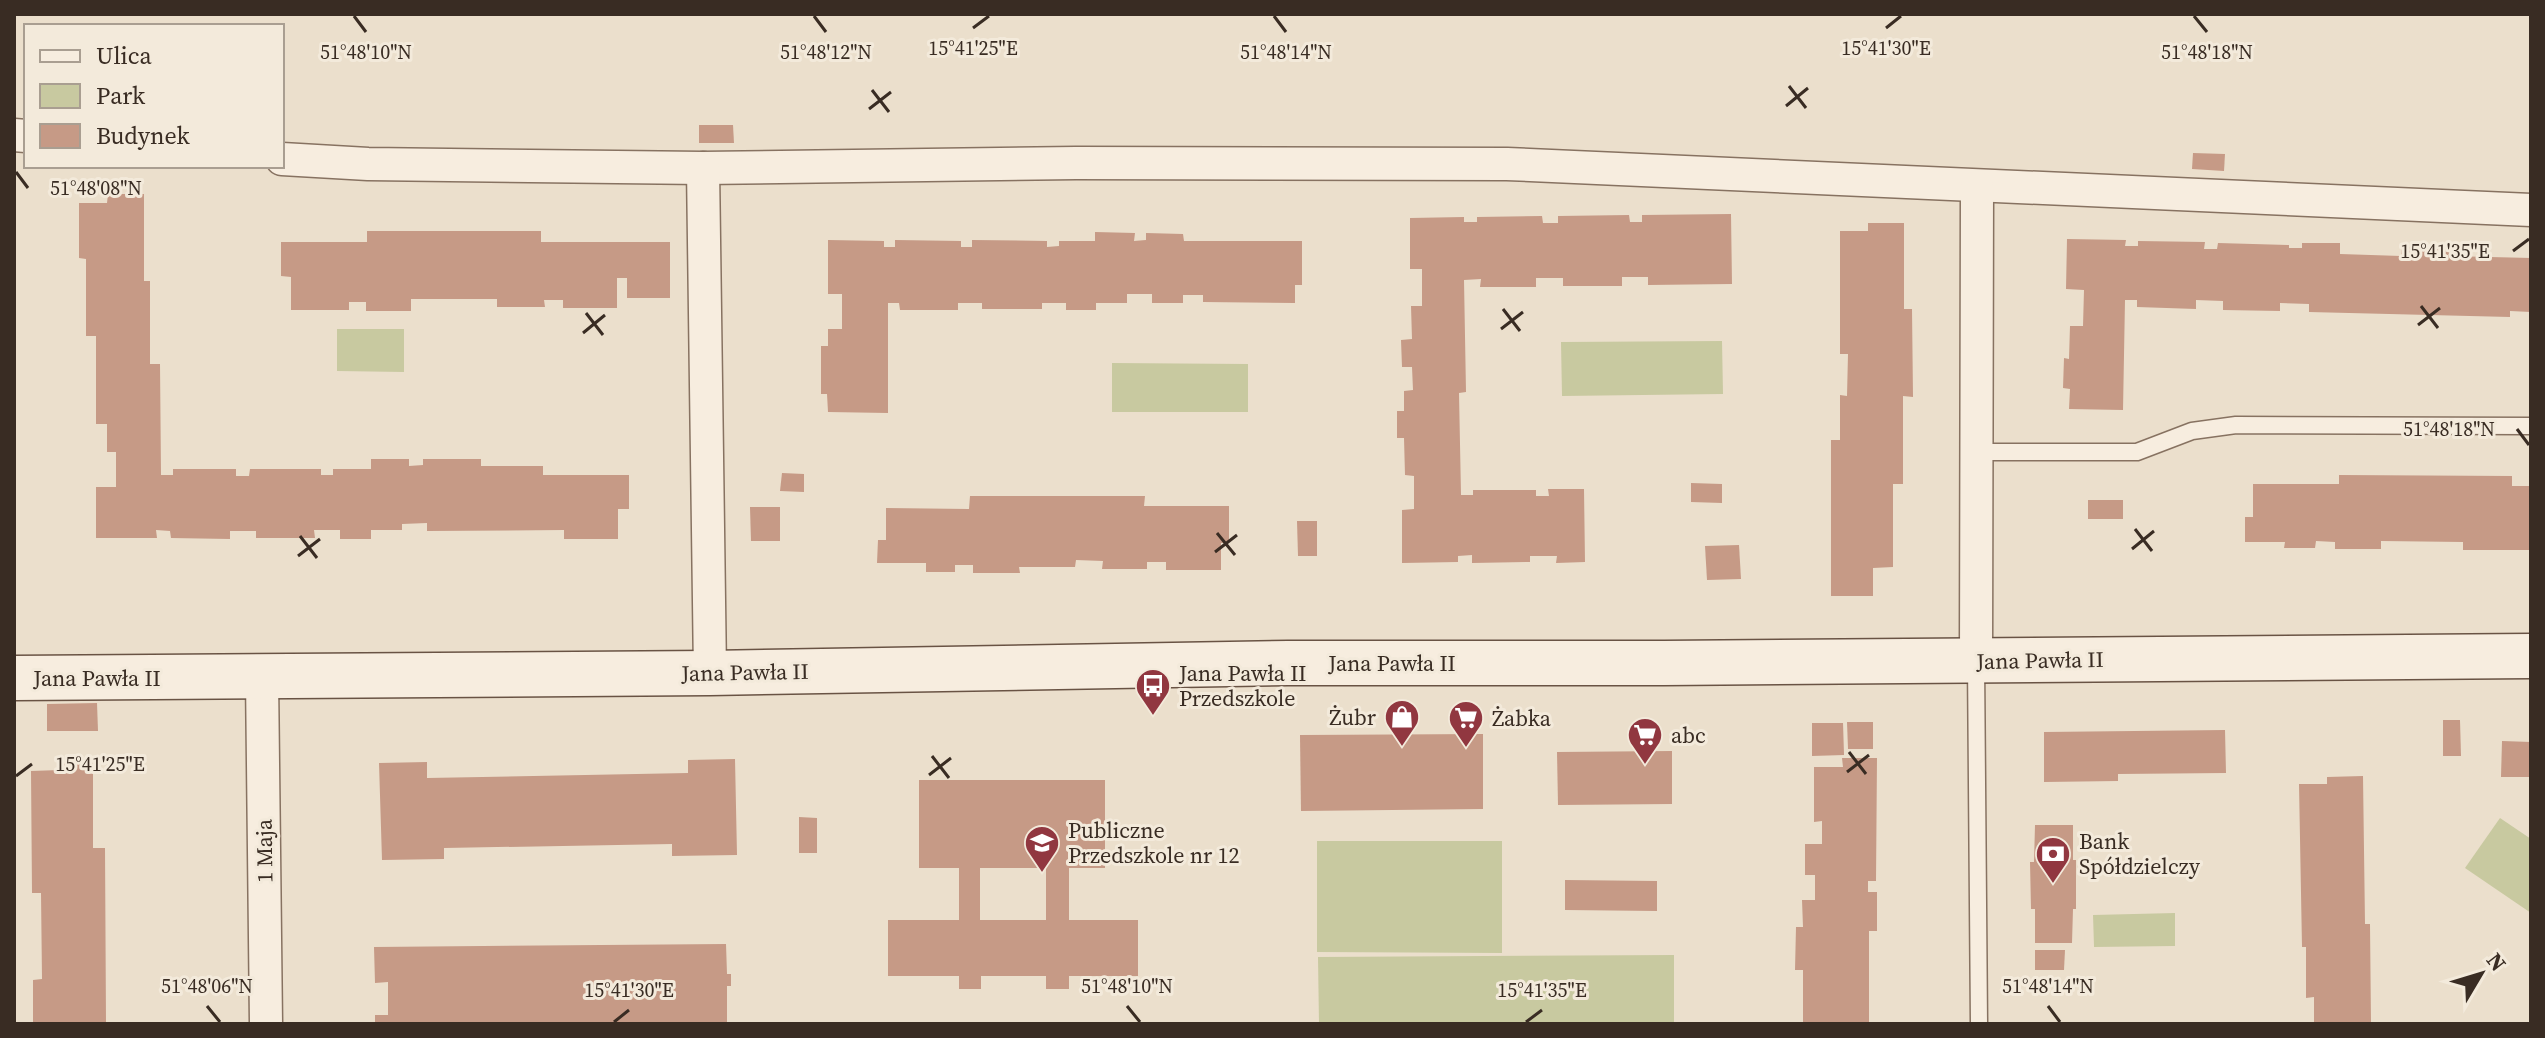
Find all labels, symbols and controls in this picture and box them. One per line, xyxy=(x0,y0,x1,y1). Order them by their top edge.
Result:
legend xyxy=(24,24,284,168)
text: 15°41'25"E xyxy=(928,34,1018,62)
text: 15°41'30"E xyxy=(1841,34,1931,62)
text: 51°48'10"N xyxy=(320,38,412,66)
text: 51°48'12"N xyxy=(780,38,872,66)
text: 51°48'14"N xyxy=(1240,38,1332,66)
text: 51°48'18"N xyxy=(2161,38,2253,66)
text: Ulica xyxy=(96,39,152,72)
text: Park xyxy=(96,79,146,112)
text: Budynek xyxy=(96,119,191,152)
text: 51°48'08"N xyxy=(50,174,142,202)
text: 15°41'35"E xyxy=(2400,237,2490,265)
text: 51°48'18"N xyxy=(2403,415,2495,443)
street label: Jana Pawła II xyxy=(1975,644,2104,676)
street label: Jana Pawła II xyxy=(1327,648,1456,678)
street label: Jana Pawła II xyxy=(680,656,809,688)
place label: Jana Pawła II Przedszkole xyxy=(1178,658,1306,713)
street label: Jana Pawła II xyxy=(32,663,161,693)
bus stop icon: Jana Pawła II Przedszkole xyxy=(1134,667,1172,717)
shop icon: Żubr xyxy=(1383,698,1421,748)
supermarket icon: Żabka xyxy=(1447,699,1485,749)
place label: Żubr xyxy=(1329,702,1377,732)
place label: Żabka xyxy=(1492,703,1552,733)
supermarket icon: abc xyxy=(1626,716,1664,766)
place label: abc xyxy=(1671,720,1706,750)
text: 15°41'25"E xyxy=(55,750,145,778)
place label: Publiczne Przedszkole nr 12 xyxy=(1068,815,1239,870)
street label: 1 Maja xyxy=(248,818,280,883)
school or university icon: Publiczne Przedszkole nr 12 xyxy=(1023,824,1061,874)
place label: Bank Spółdzielczy xyxy=(2079,826,2201,881)
bank icon: Bank Spółdzielczy xyxy=(2034,835,2072,885)
north arrow xyxy=(2441,934,2521,1014)
text: N xyxy=(2480,946,2514,977)
text: 51°48'06"N xyxy=(161,972,253,1000)
text: 51°48'10"N xyxy=(1081,972,1173,1000)
text: 51°48'14"N xyxy=(2002,972,2094,1000)
text: 15°41'30"E xyxy=(584,976,674,1004)
text: 15°41'35"E xyxy=(1497,976,1587,1004)

